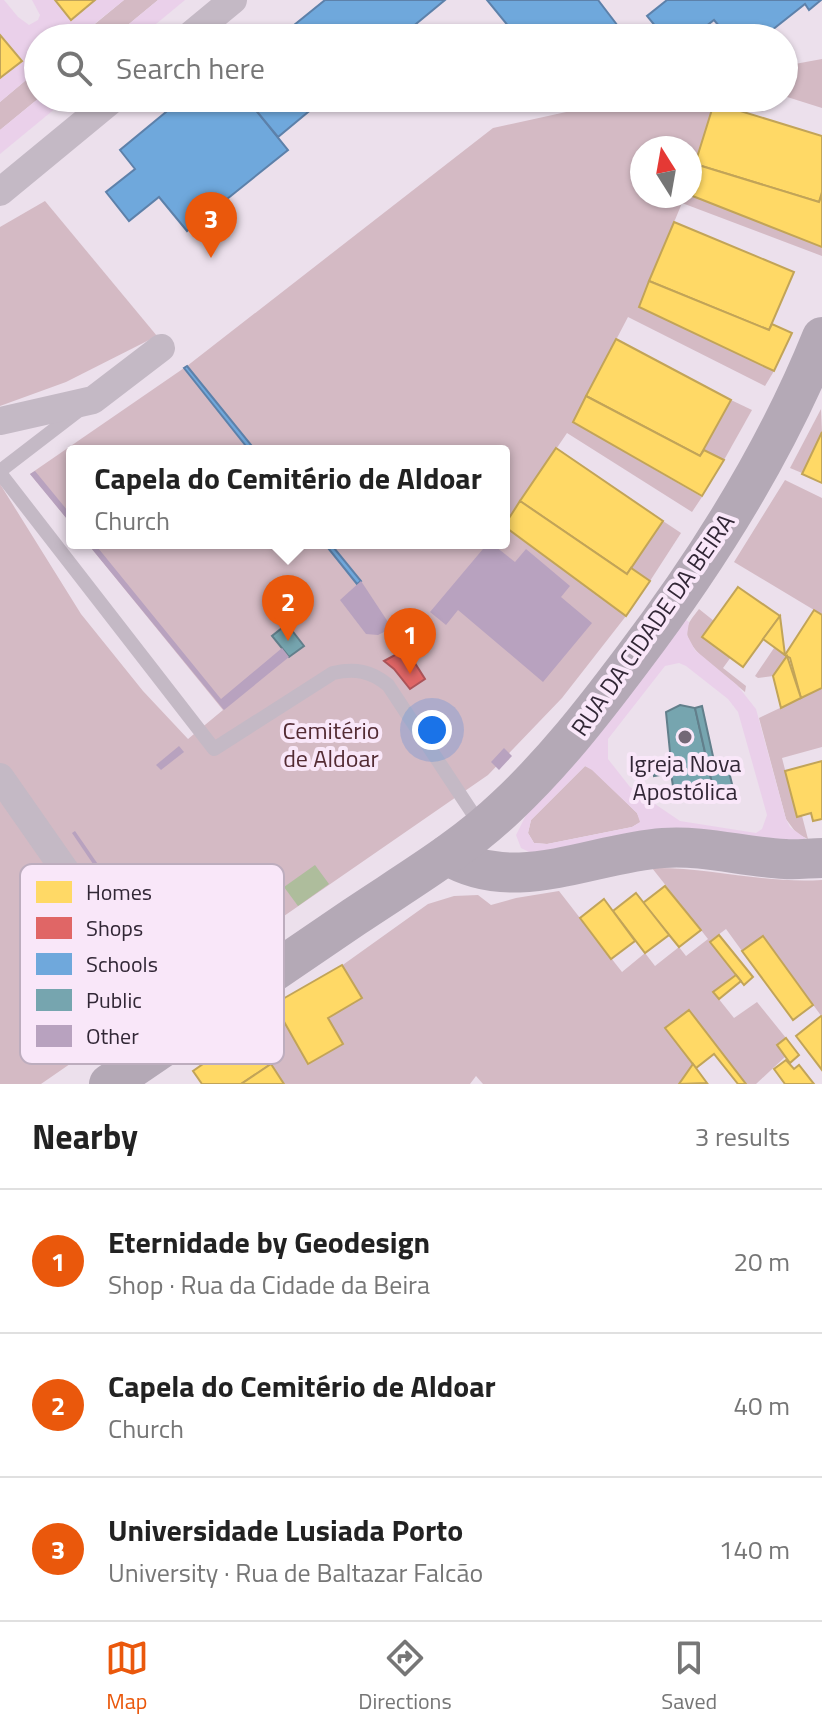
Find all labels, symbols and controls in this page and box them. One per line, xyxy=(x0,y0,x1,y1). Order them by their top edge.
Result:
search box xyxy=(24,24,798,112)
text: Search here xyxy=(116,45,265,91)
icon: search xyxy=(52,46,96,90)
north arrow xyxy=(630,136,702,208)
pin: 3 xyxy=(185,192,237,258)
popup xyxy=(66,445,510,549)
text: Capela do Cemitério de Aldoar xyxy=(94,455,482,501)
text: Church xyxy=(94,501,170,540)
street label: RUA DA CIDADE DA BEIRA xyxy=(562,506,743,743)
pin: 2 xyxy=(262,575,314,641)
pin: 1 xyxy=(384,608,436,674)
your location xyxy=(412,710,452,750)
park label: Cemitério de Aldoar xyxy=(282,712,380,776)
marker: Igreja Nova Apostólica xyxy=(676,728,694,746)
place label: Igreja Nova Apostólica xyxy=(629,745,741,809)
legend xyxy=(20,864,284,1064)
text: Homes xyxy=(86,875,152,909)
text: Shops xyxy=(86,911,143,945)
text: Schools xyxy=(86,947,158,981)
text: Public xyxy=(86,983,142,1017)
text: Other xyxy=(86,1019,139,1053)
text: Nearby xyxy=(32,1110,138,1162)
text: 3 results xyxy=(695,1117,790,1156)
text: Eternidade by Geodesign xyxy=(108,1219,430,1265)
text: 1 xyxy=(51,1242,65,1281)
text: 20 m xyxy=(733,1242,790,1281)
text: Shop · Rua da Cidade da Beira xyxy=(108,1265,430,1304)
text: Capela do Cemitério de Aldoar xyxy=(108,1363,496,1409)
text: 2 xyxy=(51,1386,65,1425)
text: 40 m xyxy=(733,1386,790,1425)
text: Church xyxy=(108,1409,184,1448)
text: Universidade Lusiada Porto xyxy=(108,1507,463,1553)
text: 3 xyxy=(51,1530,65,1569)
text: 140 m xyxy=(719,1530,790,1569)
text: University · Rua de Baltazar Falcão xyxy=(108,1553,483,1592)
tab: Map xyxy=(105,1636,149,1718)
tab: Directions xyxy=(358,1636,452,1718)
tab: Saved xyxy=(661,1636,717,1718)

